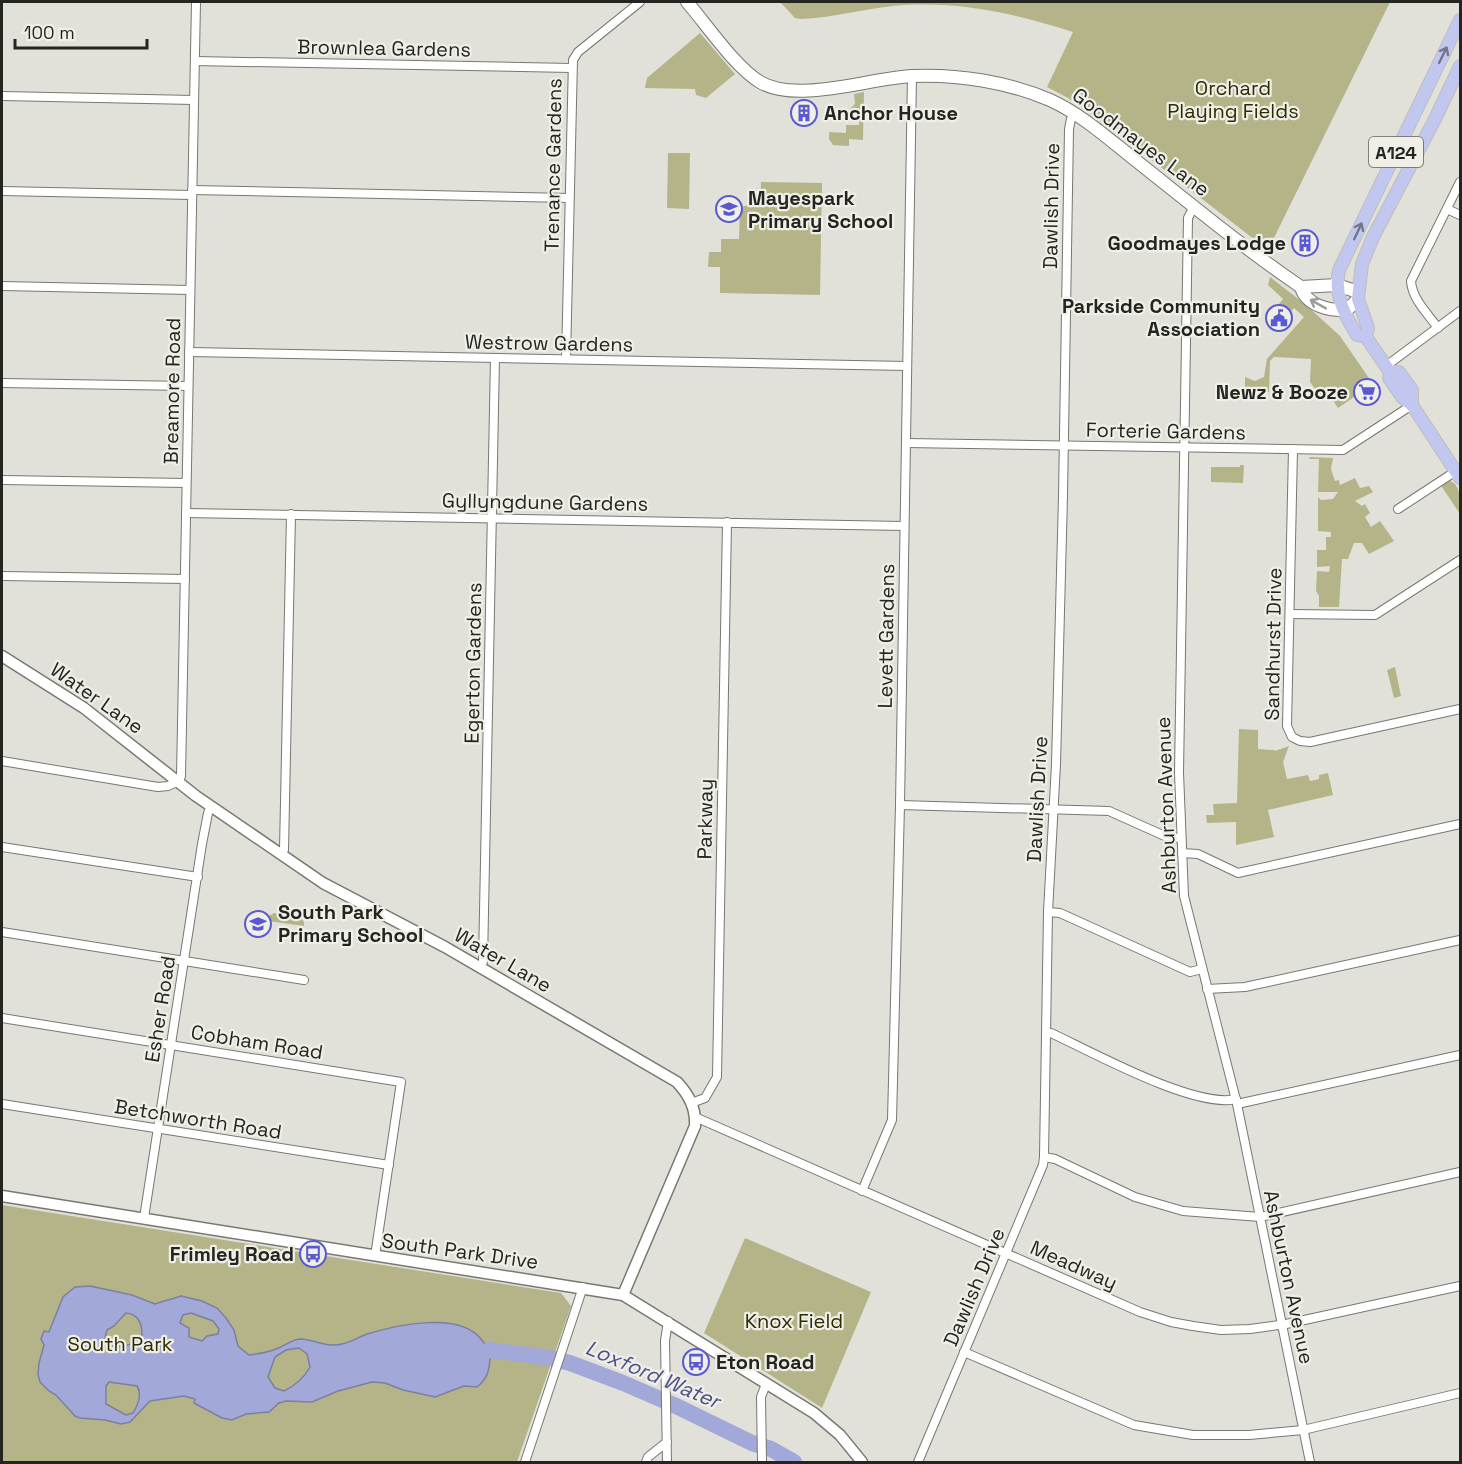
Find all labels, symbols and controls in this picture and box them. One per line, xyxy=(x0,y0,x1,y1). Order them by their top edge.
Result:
scale bar xyxy=(15,12,147,50)
text: 100 m xyxy=(24,21,75,44)
street label: Brownlea Gardens xyxy=(297,33,471,63)
one-way arrow xyxy=(1438,47,1450,65)
park label: Orchard Playing Fields xyxy=(1167,75,1299,124)
street label: Trenance Gardens xyxy=(538,78,568,252)
street label: Goodmayes Lane xyxy=(1067,82,1215,202)
building icon: Anchor House xyxy=(789,98,819,128)
place label: Anchor House xyxy=(824,100,958,126)
road number: A124 xyxy=(1369,137,1423,167)
street label: Dawlish Drive xyxy=(1037,143,1065,269)
place label: Mayespark Primary School xyxy=(748,185,893,234)
school or university icon: Mayespark Primary School xyxy=(714,194,744,224)
one-way arrow xyxy=(1352,222,1364,240)
building icon: Goodmayes Lodge xyxy=(1290,228,1320,258)
place label: Goodmayes Lodge xyxy=(1108,230,1286,256)
place label: Parkside Community Association xyxy=(1062,293,1260,342)
one-way arrow xyxy=(1310,298,1327,310)
public building icon: Parkside Community Association xyxy=(1264,303,1294,333)
street label: Breamore Road xyxy=(158,318,186,464)
street label: Westrow Gardens xyxy=(465,329,633,357)
supermarket icon: Newz & Booze xyxy=(1352,377,1382,407)
place label: Newz & Booze xyxy=(1216,379,1348,405)
street label: Forterie Gardens xyxy=(1086,417,1246,445)
street label: Gyllyngdune Gardens xyxy=(442,487,648,517)
street label: Levett Gardens xyxy=(872,563,900,709)
street label: Sandhurst Drive xyxy=(1259,567,1287,721)
street label: Egerton Gardens xyxy=(459,582,487,744)
street label: Water Lane xyxy=(45,656,149,740)
street label: Ashburton Avenue xyxy=(1150,716,1182,894)
street label: Dawlish Drive xyxy=(1021,735,1053,863)
street label: Parkway xyxy=(691,778,719,860)
place label: South Park Primary School xyxy=(278,899,423,948)
school or university icon: South Park Primary School xyxy=(243,909,273,939)
street label: Water Lane xyxy=(450,922,556,998)
street label: Esher Road xyxy=(139,954,181,1064)
street label: Cobham Road xyxy=(189,1019,325,1065)
street label: Betchworth Road xyxy=(112,1093,284,1145)
street label: Ashburton Avenue xyxy=(1258,1188,1320,1366)
street label: Dawlish Drive xyxy=(937,1224,1011,1350)
street label: South Park Drive xyxy=(380,1227,540,1275)
street label: Meadway xyxy=(1026,1234,1122,1296)
bus stop icon: Frimley Road xyxy=(298,1239,328,1269)
place label: Frimley Road xyxy=(170,1241,294,1267)
park label: Knox Field xyxy=(745,1308,843,1334)
park label: South Park xyxy=(67,1331,173,1357)
water label: Loxford Water xyxy=(582,1334,726,1415)
bus stop icon: Eton Road xyxy=(681,1347,711,1377)
place label: Eton Road xyxy=(716,1349,814,1375)

